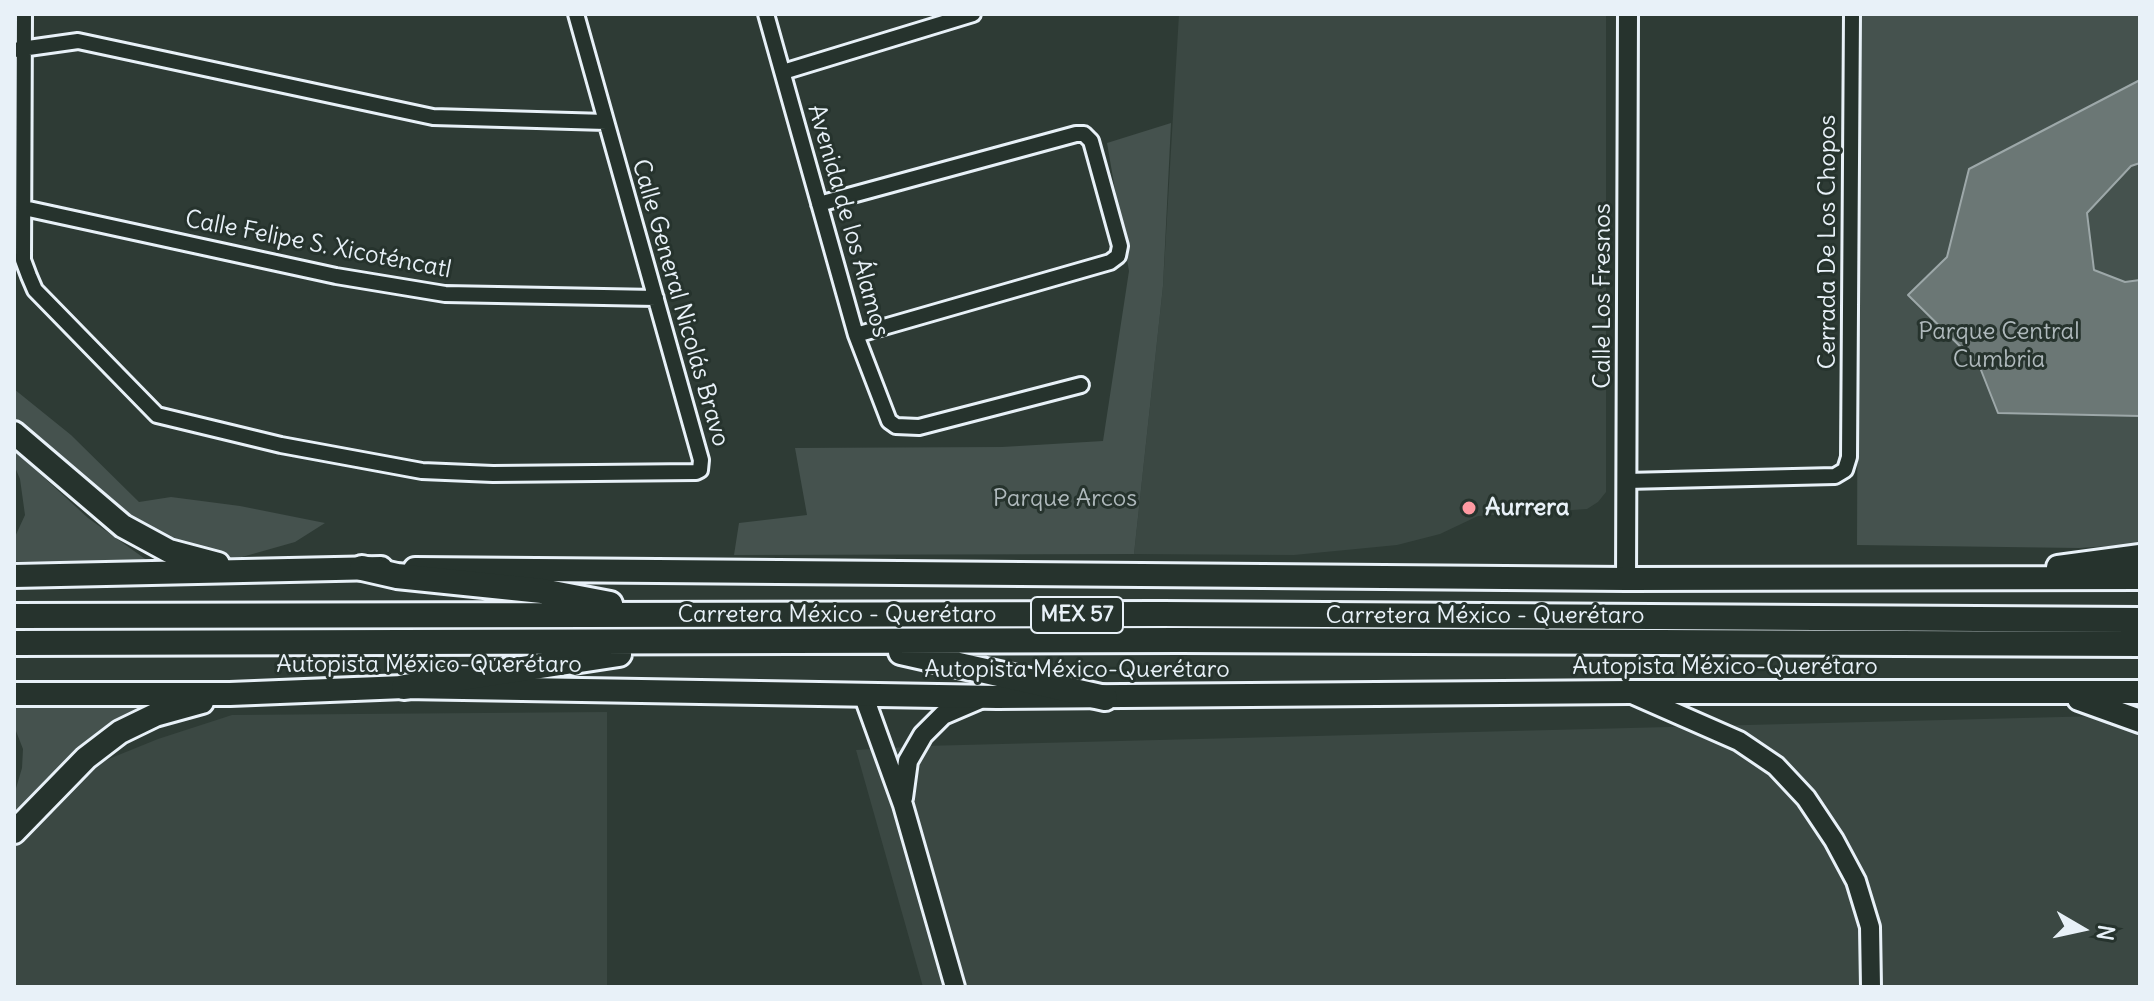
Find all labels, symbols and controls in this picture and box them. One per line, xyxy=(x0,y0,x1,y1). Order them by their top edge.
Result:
street label: Avenida de los Álamos xyxy=(801,101,895,341)
street label: Cerrada De Los Chopos xyxy=(1814,115,1842,369)
street label: Calle General Nicolás Bravo xyxy=(625,156,735,450)
street label: Calle Los Fresnos xyxy=(1589,203,1617,389)
street label: Calle Felipe S. Xicoténcatl xyxy=(182,205,454,285)
park label: Parque Central Cumbria xyxy=(1918,318,2080,374)
park label: Parque Arcos xyxy=(993,485,1137,513)
place label: Aurrera xyxy=(1485,494,1569,522)
marker: Aurrera xyxy=(1460,499,1478,517)
road number: MEX 57 xyxy=(1031,597,1123,633)
street label: Carretera México - Querétaro xyxy=(677,601,997,629)
street label: Carretera México - Querétaro xyxy=(1325,602,1645,630)
street label: Autopista México-Querétaro xyxy=(276,651,582,679)
street label: Autopista México-Querétaro xyxy=(1572,653,1878,681)
street label: Autopista México-Querétaro xyxy=(924,656,1230,684)
north arrow xyxy=(2042,889,2122,969)
text: N xyxy=(2091,923,2121,942)

